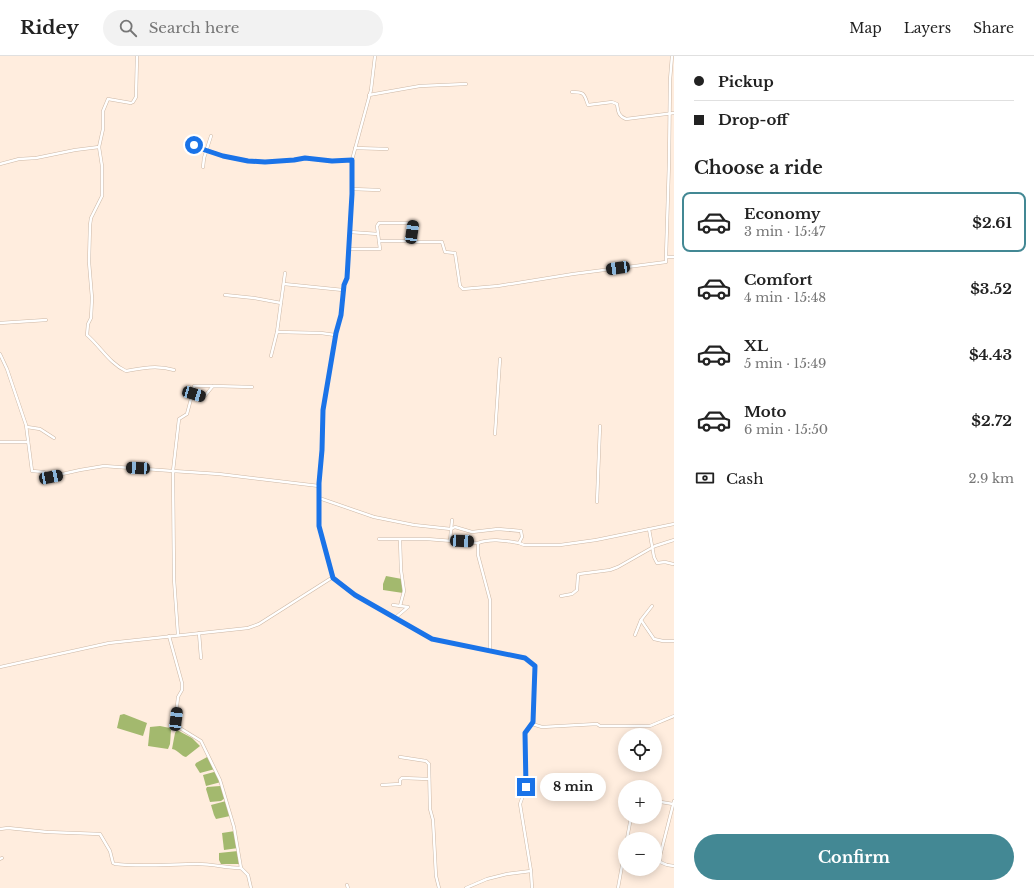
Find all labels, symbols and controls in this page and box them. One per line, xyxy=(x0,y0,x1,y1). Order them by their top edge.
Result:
search box xyxy=(103,10,383,46)
text: Ridey xyxy=(20,16,79,39)
icon: search xyxy=(117,17,139,39)
text: Search here xyxy=(149,18,239,37)
text: Map xyxy=(849,19,882,37)
text: Layers xyxy=(904,19,951,37)
text: Share xyxy=(973,19,1014,37)
text: Pickup xyxy=(718,72,774,91)
text: Drop-off xyxy=(718,110,788,129)
route start xyxy=(185,136,203,154)
text: Choose a ride xyxy=(694,157,823,179)
icon: car xyxy=(696,204,732,240)
text: Economy xyxy=(744,204,821,223)
text: $2.61 xyxy=(972,213,1012,232)
car xyxy=(404,219,420,245)
text: 3 min · 15:47 xyxy=(744,223,825,240)
car xyxy=(605,260,631,276)
icon: car xyxy=(696,270,732,306)
text: Comfort xyxy=(744,270,812,289)
text: $3.52 xyxy=(970,279,1012,298)
text: 4 min · 15:48 xyxy=(744,289,826,306)
icon: car xyxy=(696,336,732,372)
text: XL xyxy=(744,336,768,355)
text: $4.43 xyxy=(969,345,1012,364)
text: 5 min · 15:49 xyxy=(744,355,826,372)
car xyxy=(181,385,207,403)
icon: car xyxy=(696,402,732,438)
text: Moto xyxy=(744,402,786,421)
text: $2.72 xyxy=(971,411,1012,430)
text: 6 min · 15:50 xyxy=(744,421,828,438)
car xyxy=(126,461,150,475)
icon: cash xyxy=(694,467,716,489)
car xyxy=(38,469,64,485)
text: Cash xyxy=(726,469,763,488)
text: 2.9 km xyxy=(968,470,1014,487)
car xyxy=(450,534,474,548)
car xyxy=(169,706,183,732)
map controls xyxy=(618,728,662,876)
button: locate xyxy=(618,728,662,772)
callout: 8 min xyxy=(540,773,606,801)
route end xyxy=(517,778,535,796)
text: 8 min xyxy=(553,778,593,795)
button: + xyxy=(618,780,662,824)
button: − xyxy=(618,832,662,876)
button: Confirm xyxy=(694,834,1014,880)

